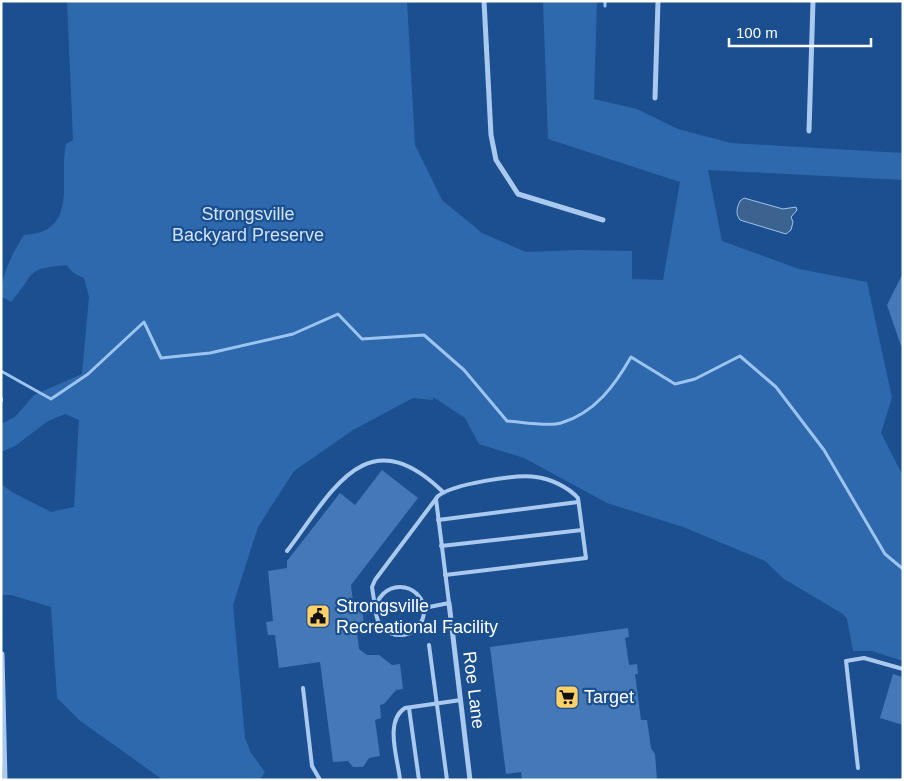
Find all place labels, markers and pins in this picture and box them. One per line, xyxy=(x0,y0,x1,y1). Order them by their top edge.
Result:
place label: Strongsville Recreational Facility xyxy=(336,596,498,637)
public building icon: Strongsville Recreational Facility xyxy=(305,603,331,629)
supermarket icon: Target xyxy=(554,684,580,710)
place label: Target xyxy=(584,687,634,707)

